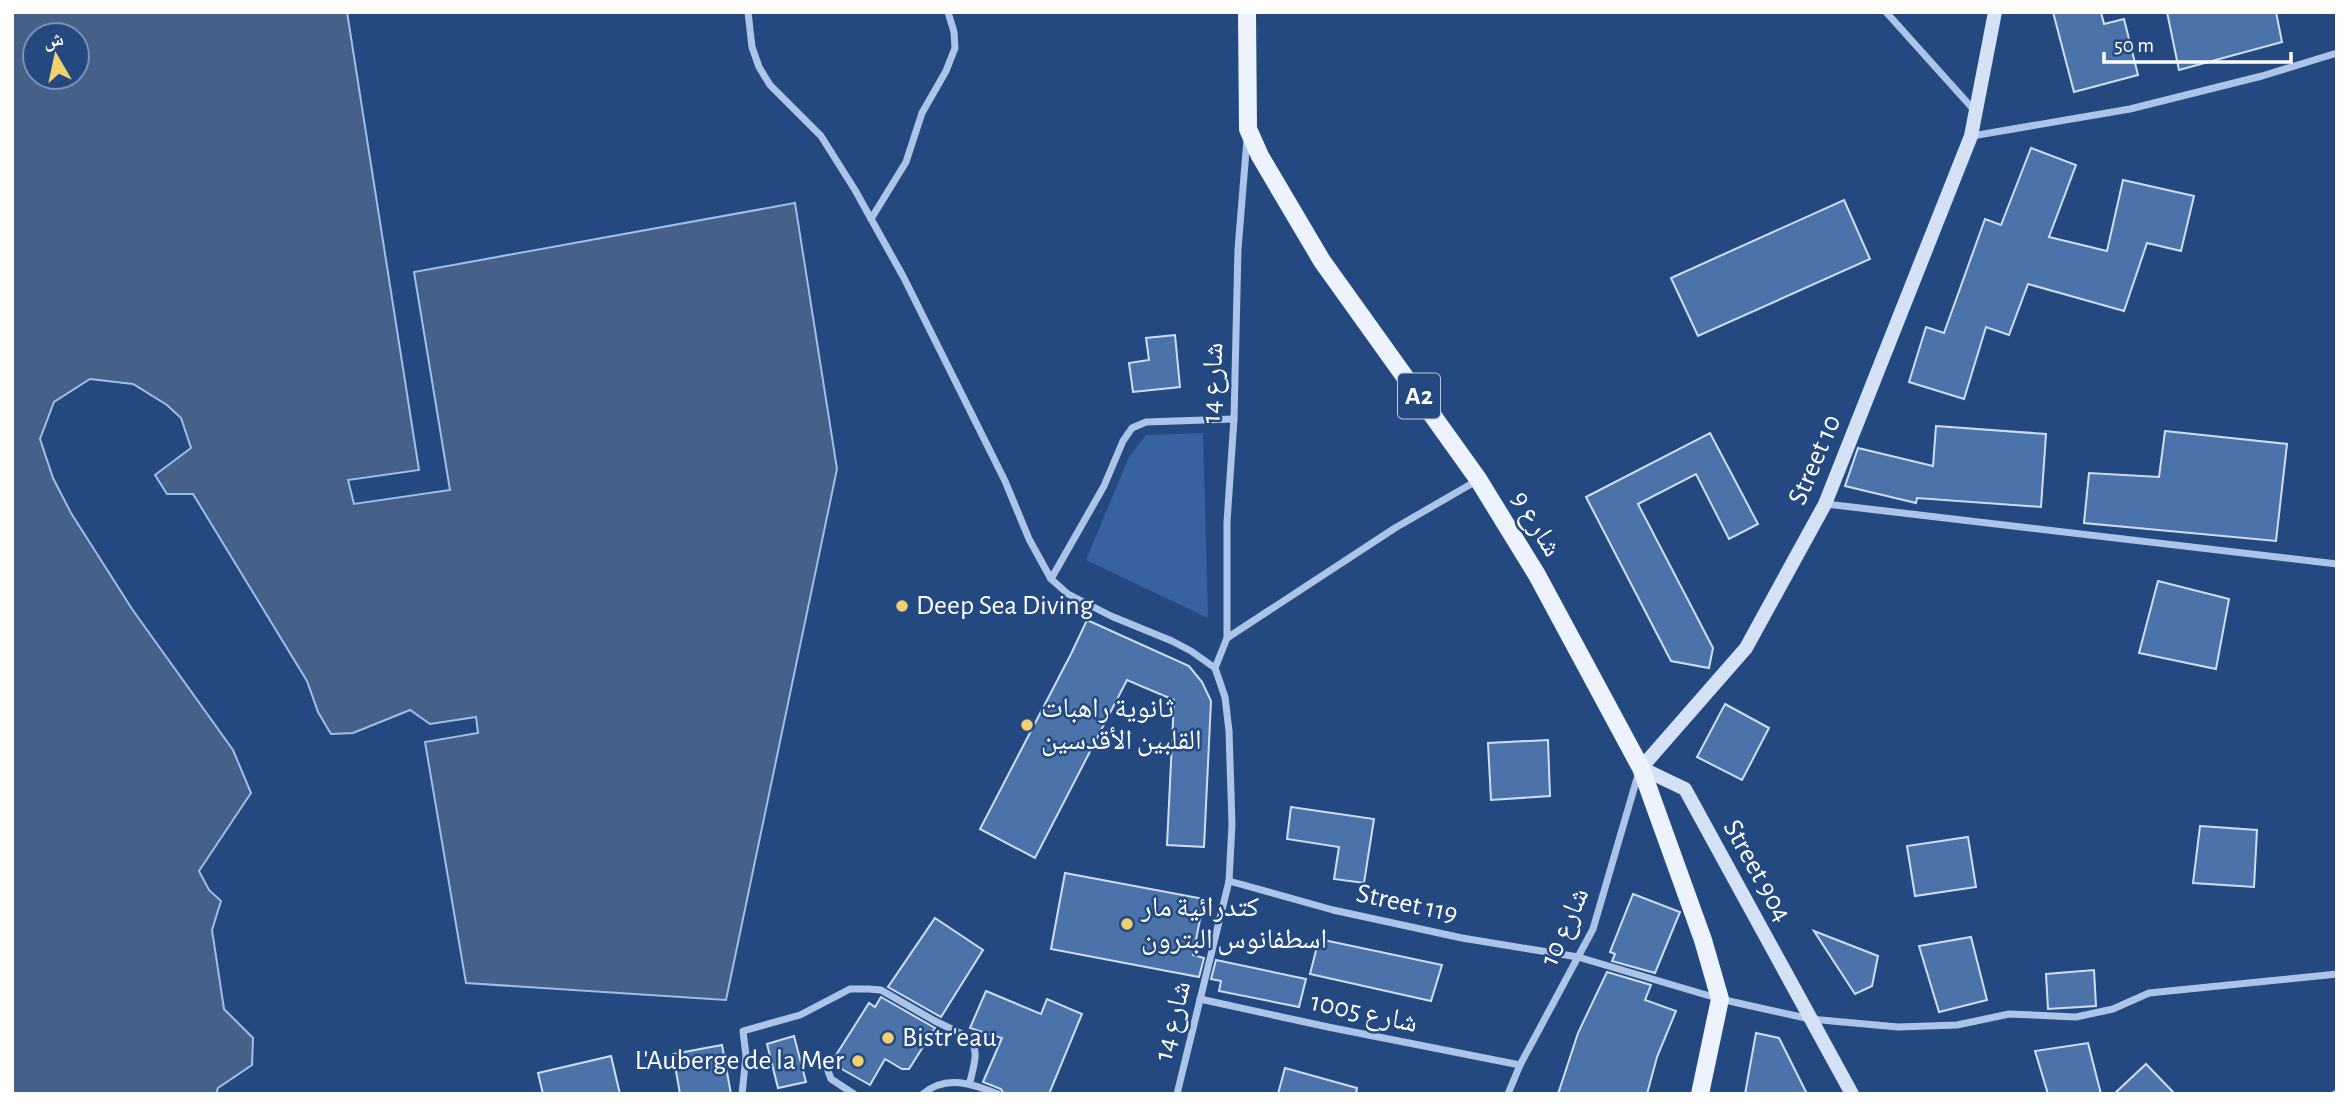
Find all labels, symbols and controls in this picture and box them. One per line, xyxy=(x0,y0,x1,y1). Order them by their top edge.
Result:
north arrow xyxy=(21,21,91,91)
scale bar xyxy=(2104,21,2291,65)
text: ش xyxy=(42,30,65,53)
text: 50 m xyxy=(2114,35,2154,56)
street label: شارع 14 xyxy=(1198,342,1230,424)
road number: A2 xyxy=(1398,374,1440,418)
street label: Street 10 xyxy=(1784,411,1846,509)
street label: شارع 9 xyxy=(1504,486,1566,563)
place label: Deep Sea Diving xyxy=(916,592,1094,620)
marker: Deep Sea Diving xyxy=(894,598,910,614)
place label: ثانوية راهبات القلبين الأقدسين xyxy=(1041,695,1202,757)
marker: ثانوية راهبات القلبين الأقدسين xyxy=(1019,717,1035,733)
street label: Street 904 xyxy=(1718,815,1796,927)
street label: Street 119 xyxy=(1354,880,1460,928)
street label: شارع 10 xyxy=(1535,884,1596,971)
place label: كتدرائية مار اسطفانوس البترون xyxy=(1140,894,1327,956)
marker: كتدرائية مار اسطفانوس البترون xyxy=(1119,916,1135,932)
street label: شارع 14 xyxy=(1150,978,1198,1064)
street label: شارع 1005 xyxy=(1307,988,1420,1040)
place label: Bistr'eau xyxy=(902,1024,996,1052)
marker: Bistr'eau xyxy=(880,1030,896,1046)
place label: L'Auberge de la Mer xyxy=(635,1047,844,1075)
marker: L'Auberge de la Mer xyxy=(850,1053,866,1069)

